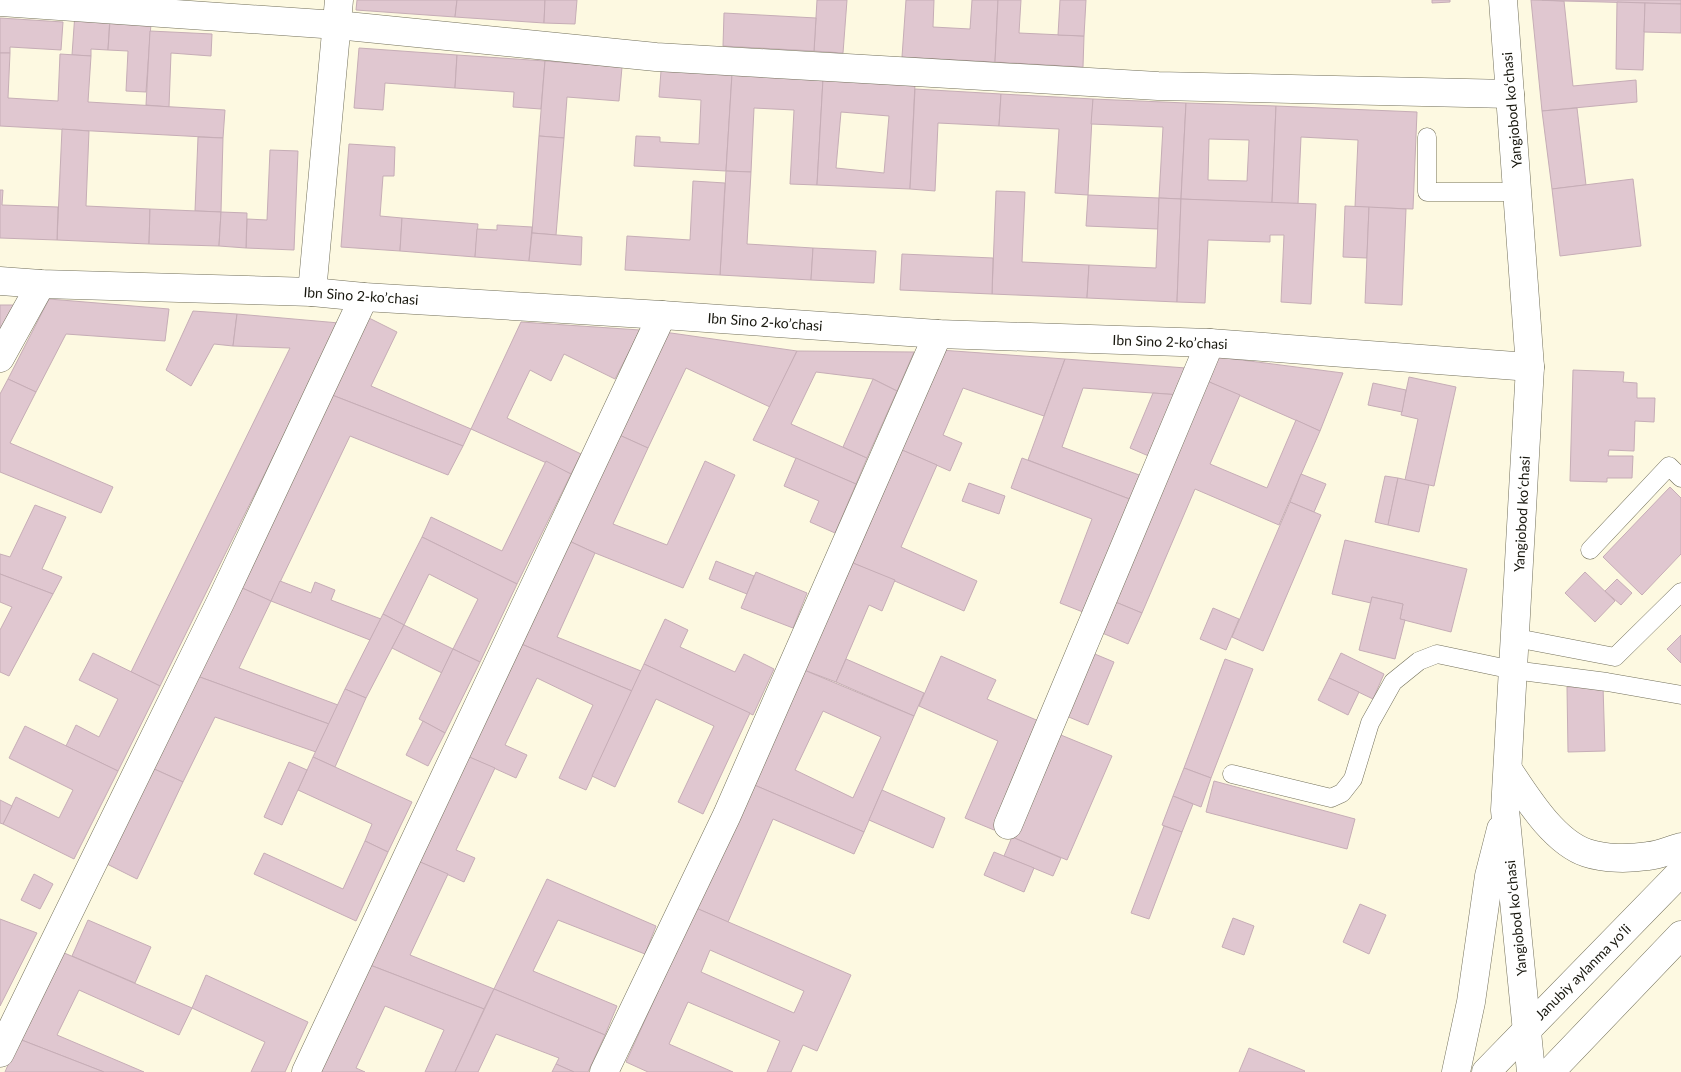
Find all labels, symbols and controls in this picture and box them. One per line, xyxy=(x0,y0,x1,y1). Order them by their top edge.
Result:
street label: Yangiobod koʻchasi xyxy=(1498,51,1525,169)
street label: Ibn Sino 2-koʼchasi xyxy=(303,283,419,308)
street label: Ibn Sino 2-koʼchasi xyxy=(707,309,823,334)
street label: Ibn Sino 2-koʼchasi xyxy=(1112,331,1228,352)
street label: Yangiobod koʻchasi xyxy=(1510,455,1533,572)
street label: Yangiobod koʻchasi xyxy=(1501,859,1530,977)
street label: Janubiy aylanma yoʻli xyxy=(1531,920,1634,1023)

